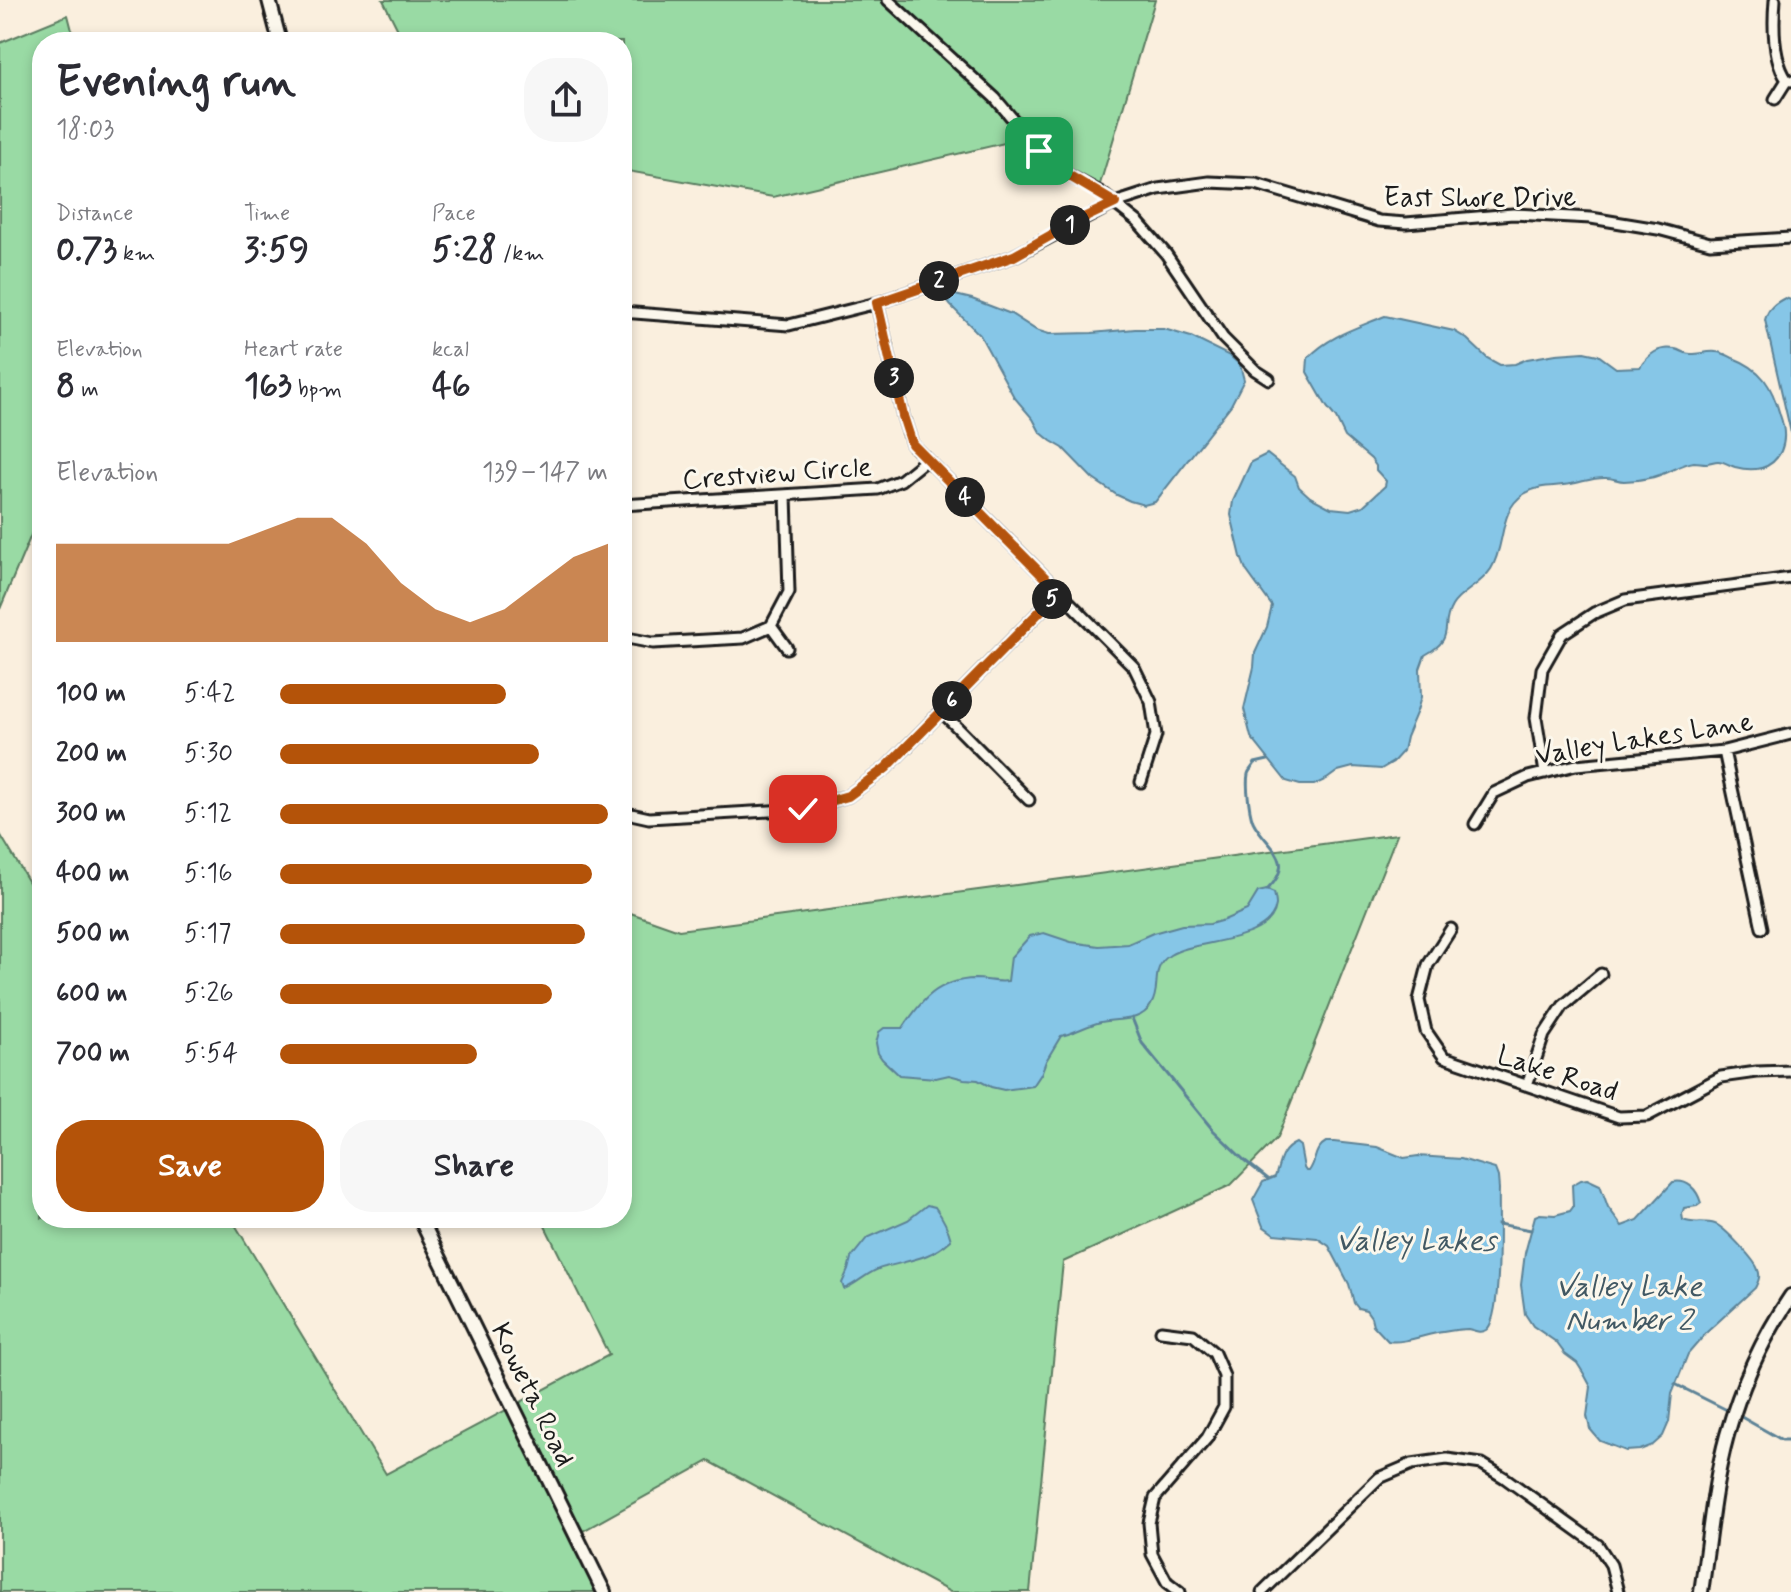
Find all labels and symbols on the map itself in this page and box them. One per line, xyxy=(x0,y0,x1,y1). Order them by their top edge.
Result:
pin xyxy=(1005,117,1073,185)
street label: East Shore Drive xyxy=(1384,180,1576,217)
pin: 1 xyxy=(1050,205,1090,245)
pin: 2 xyxy=(919,261,959,301)
pin: 3 xyxy=(874,358,914,398)
street label: Crestview Circle xyxy=(681,449,873,500)
pin: 4 xyxy=(945,477,985,517)
pin: 5 xyxy=(1032,579,1072,619)
pin: 6 xyxy=(932,681,972,721)
street label: Valley Lakes Lane xyxy=(1533,704,1756,775)
pin xyxy=(769,775,837,843)
street label: Lake Road xyxy=(1492,1037,1622,1111)
water label: Valley Lakes xyxy=(1336,1222,1499,1261)
water label: Valley Lake Number 2 xyxy=(1556,1268,1704,1341)
street label: Koweta Road xyxy=(481,1317,582,1473)

